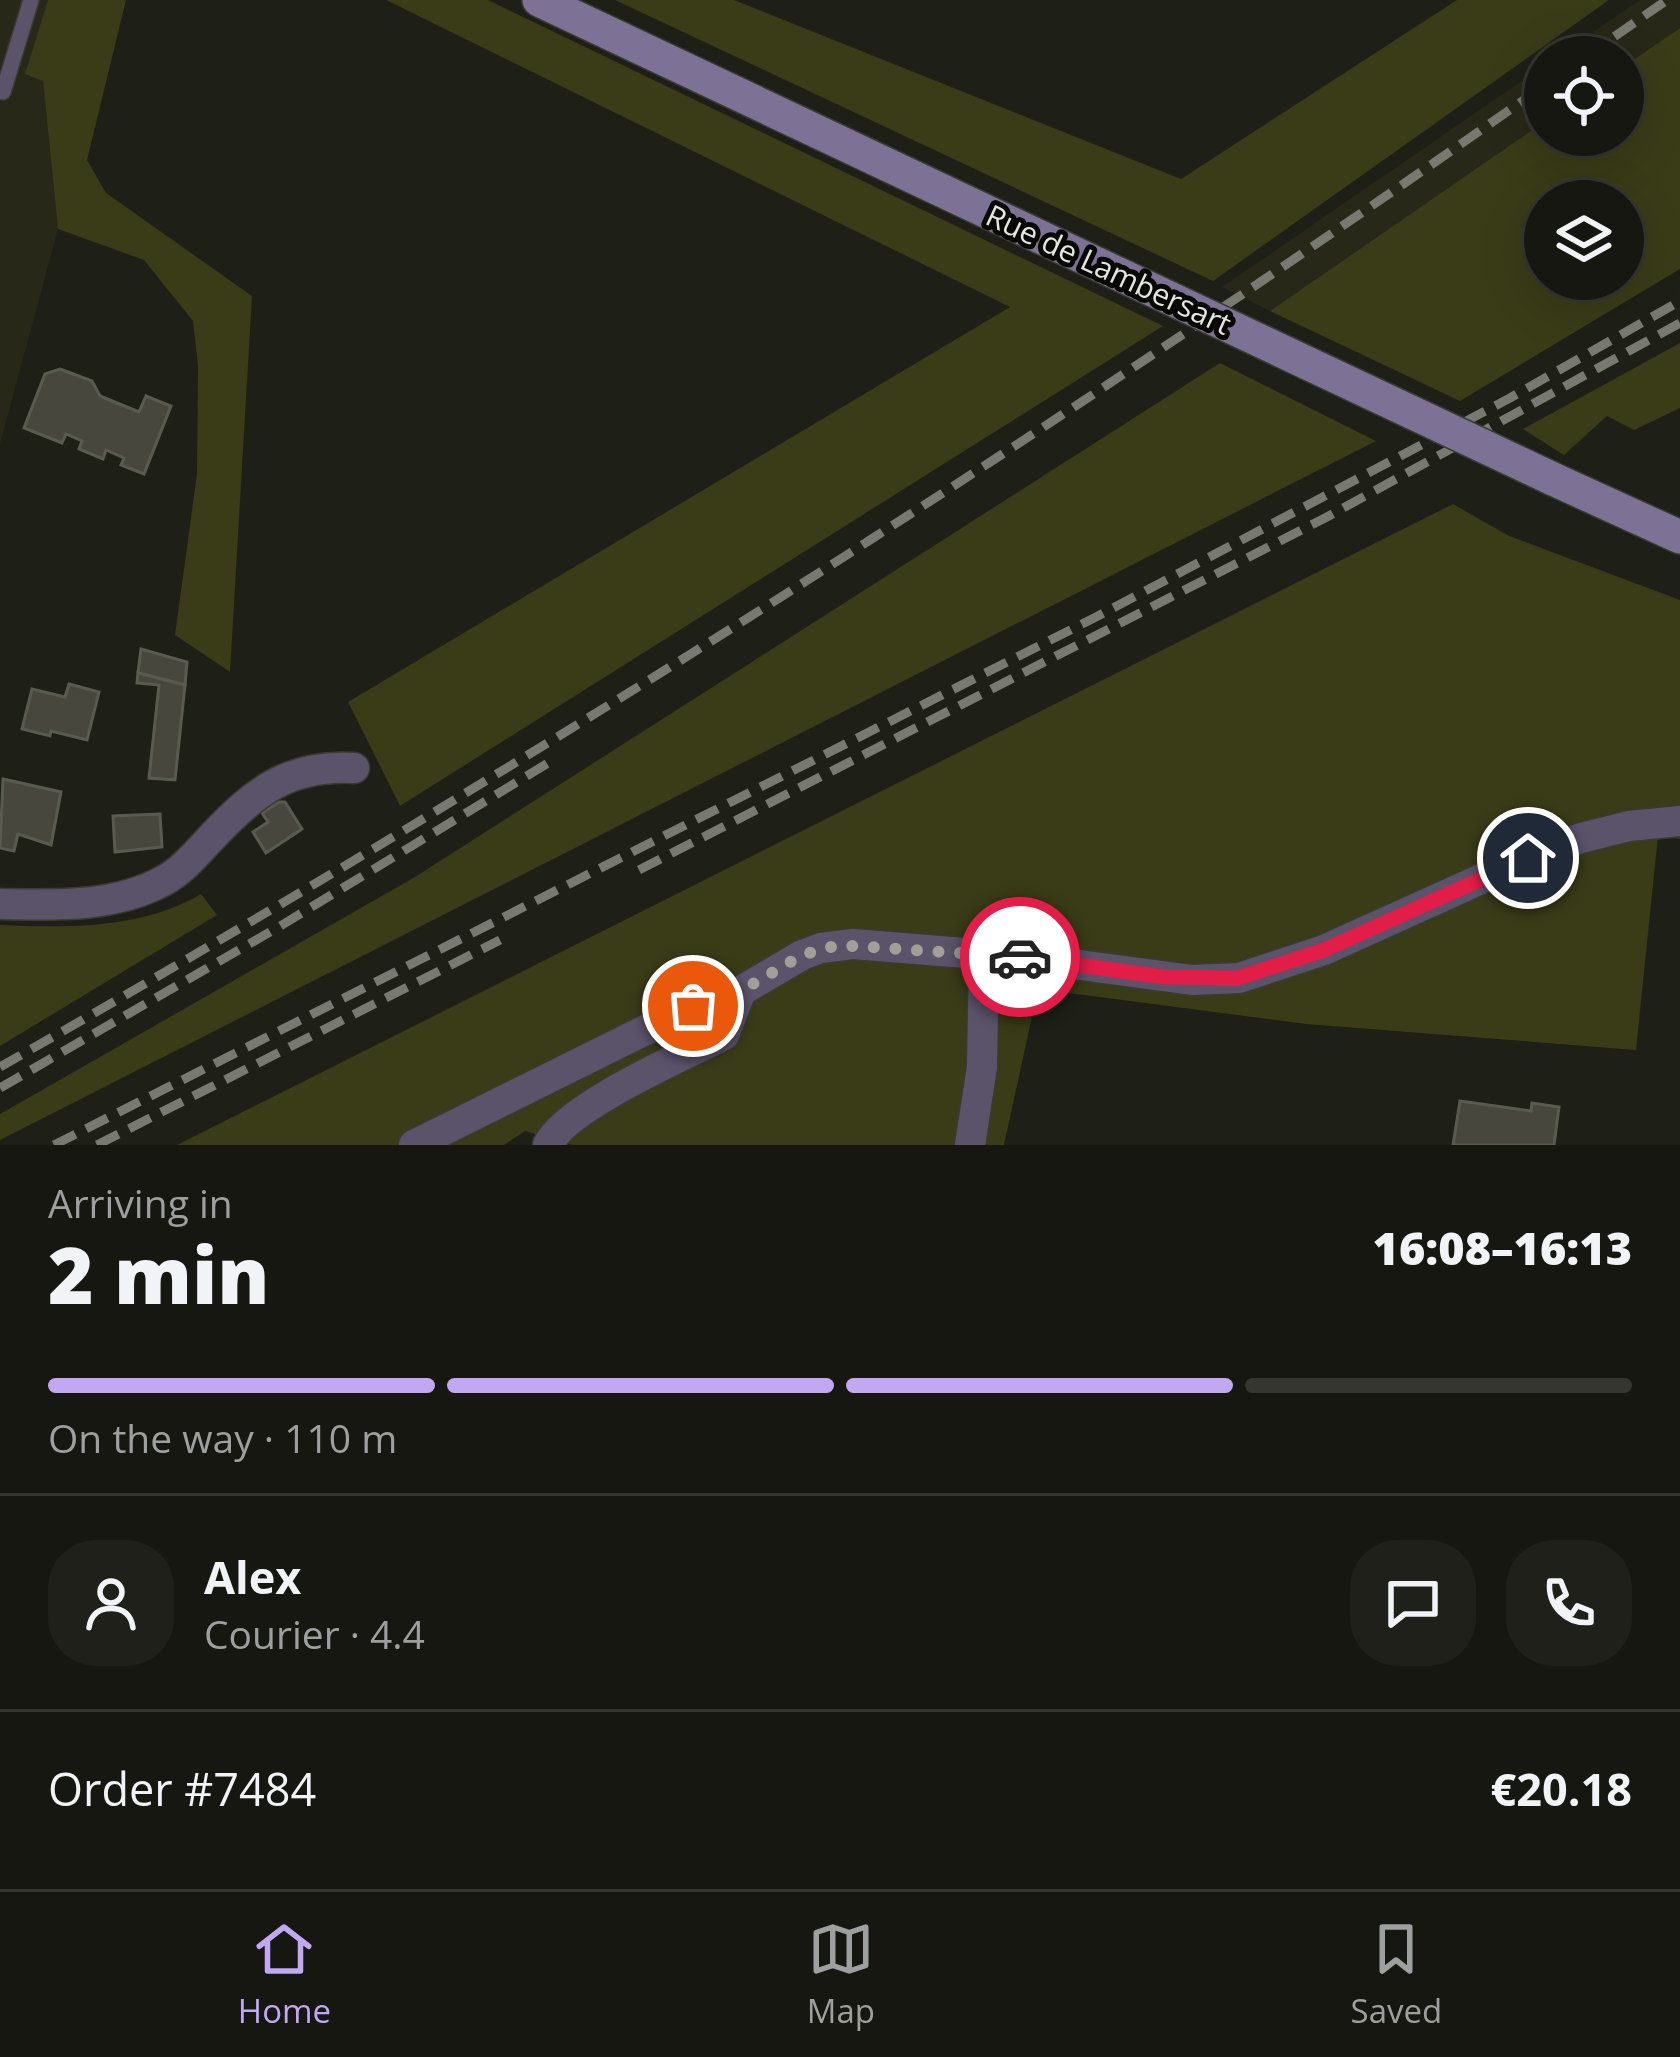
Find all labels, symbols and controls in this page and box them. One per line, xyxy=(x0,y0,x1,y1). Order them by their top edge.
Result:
map controls xyxy=(1524,36,1644,300)
button: locate xyxy=(1524,36,1644,156)
button: layers xyxy=(1524,180,1644,300)
street label: Rue de Lambersart xyxy=(980,194,1238,344)
pin xyxy=(1477,807,1579,909)
icon: home xyxy=(1495,825,1561,891)
courier xyxy=(960,897,1080,1017)
icon: car xyxy=(987,924,1053,990)
pin xyxy=(642,955,744,1057)
icon: bag xyxy=(660,973,726,1039)
text: Arriving in xyxy=(48,1176,233,1229)
text: 16:08–16:13 xyxy=(1373,1217,1632,1278)
text: 2 min xyxy=(48,1221,270,1327)
text: On the way · 110 m xyxy=(48,1411,397,1464)
button: person xyxy=(48,1540,174,1666)
button: chat xyxy=(1350,1540,1476,1666)
button: phone xyxy=(1506,1540,1632,1666)
text: Alex xyxy=(204,1546,301,1607)
text: Courier · 4.4 xyxy=(204,1607,425,1660)
text: Order #7484 xyxy=(48,1758,316,1819)
text: €20.18 xyxy=(1491,1758,1632,1819)
tab: Home xyxy=(238,1916,331,2033)
tab: Map xyxy=(807,1916,875,2033)
tab: Saved xyxy=(1351,1916,1442,2033)

